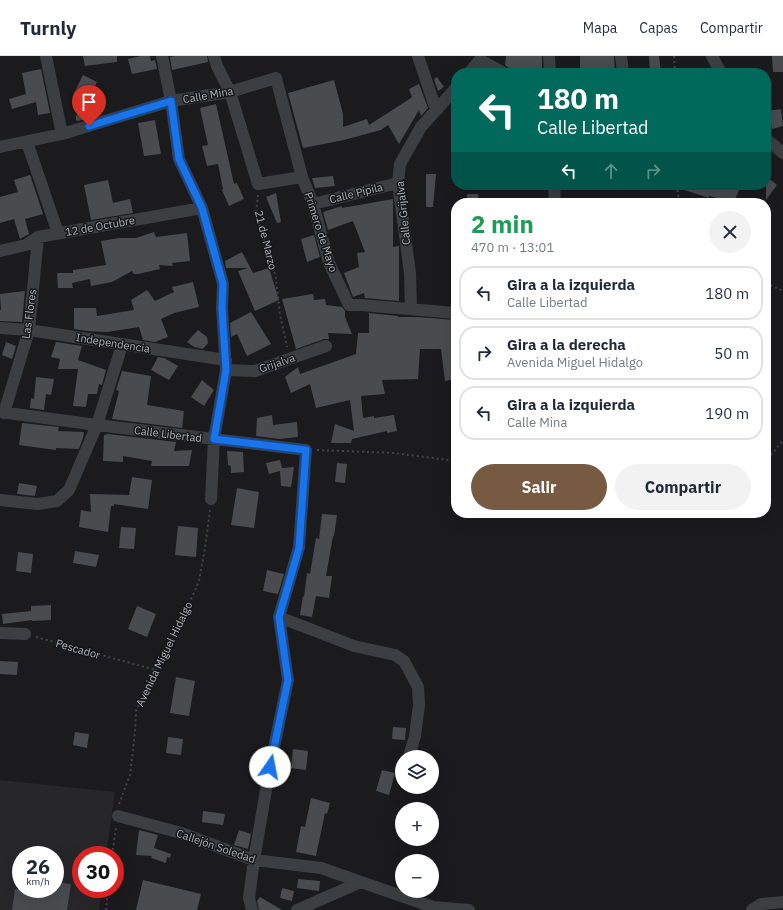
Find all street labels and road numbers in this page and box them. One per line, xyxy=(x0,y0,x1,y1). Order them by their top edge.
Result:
street label: Calle Mina xyxy=(182,84,234,106)
street label: Calle Pípila xyxy=(328,180,384,206)
street label: Calle Grijalva xyxy=(393,180,413,246)
street label: Primero de Mayo xyxy=(302,190,340,274)
street label: 21 de Marzo xyxy=(252,209,280,271)
street label: 12 de Octubre xyxy=(64,213,136,239)
street label: Las Flores xyxy=(19,288,39,340)
street label: Independencia xyxy=(75,330,151,356)
street label: Grijalva xyxy=(257,350,297,376)
street label: Calle Libertad xyxy=(133,423,203,445)
street label: Avenida Miguel Hidalgo xyxy=(132,599,196,709)
street label: Pescador xyxy=(54,636,102,662)
street label: Callejón Soledad xyxy=(175,826,257,866)

